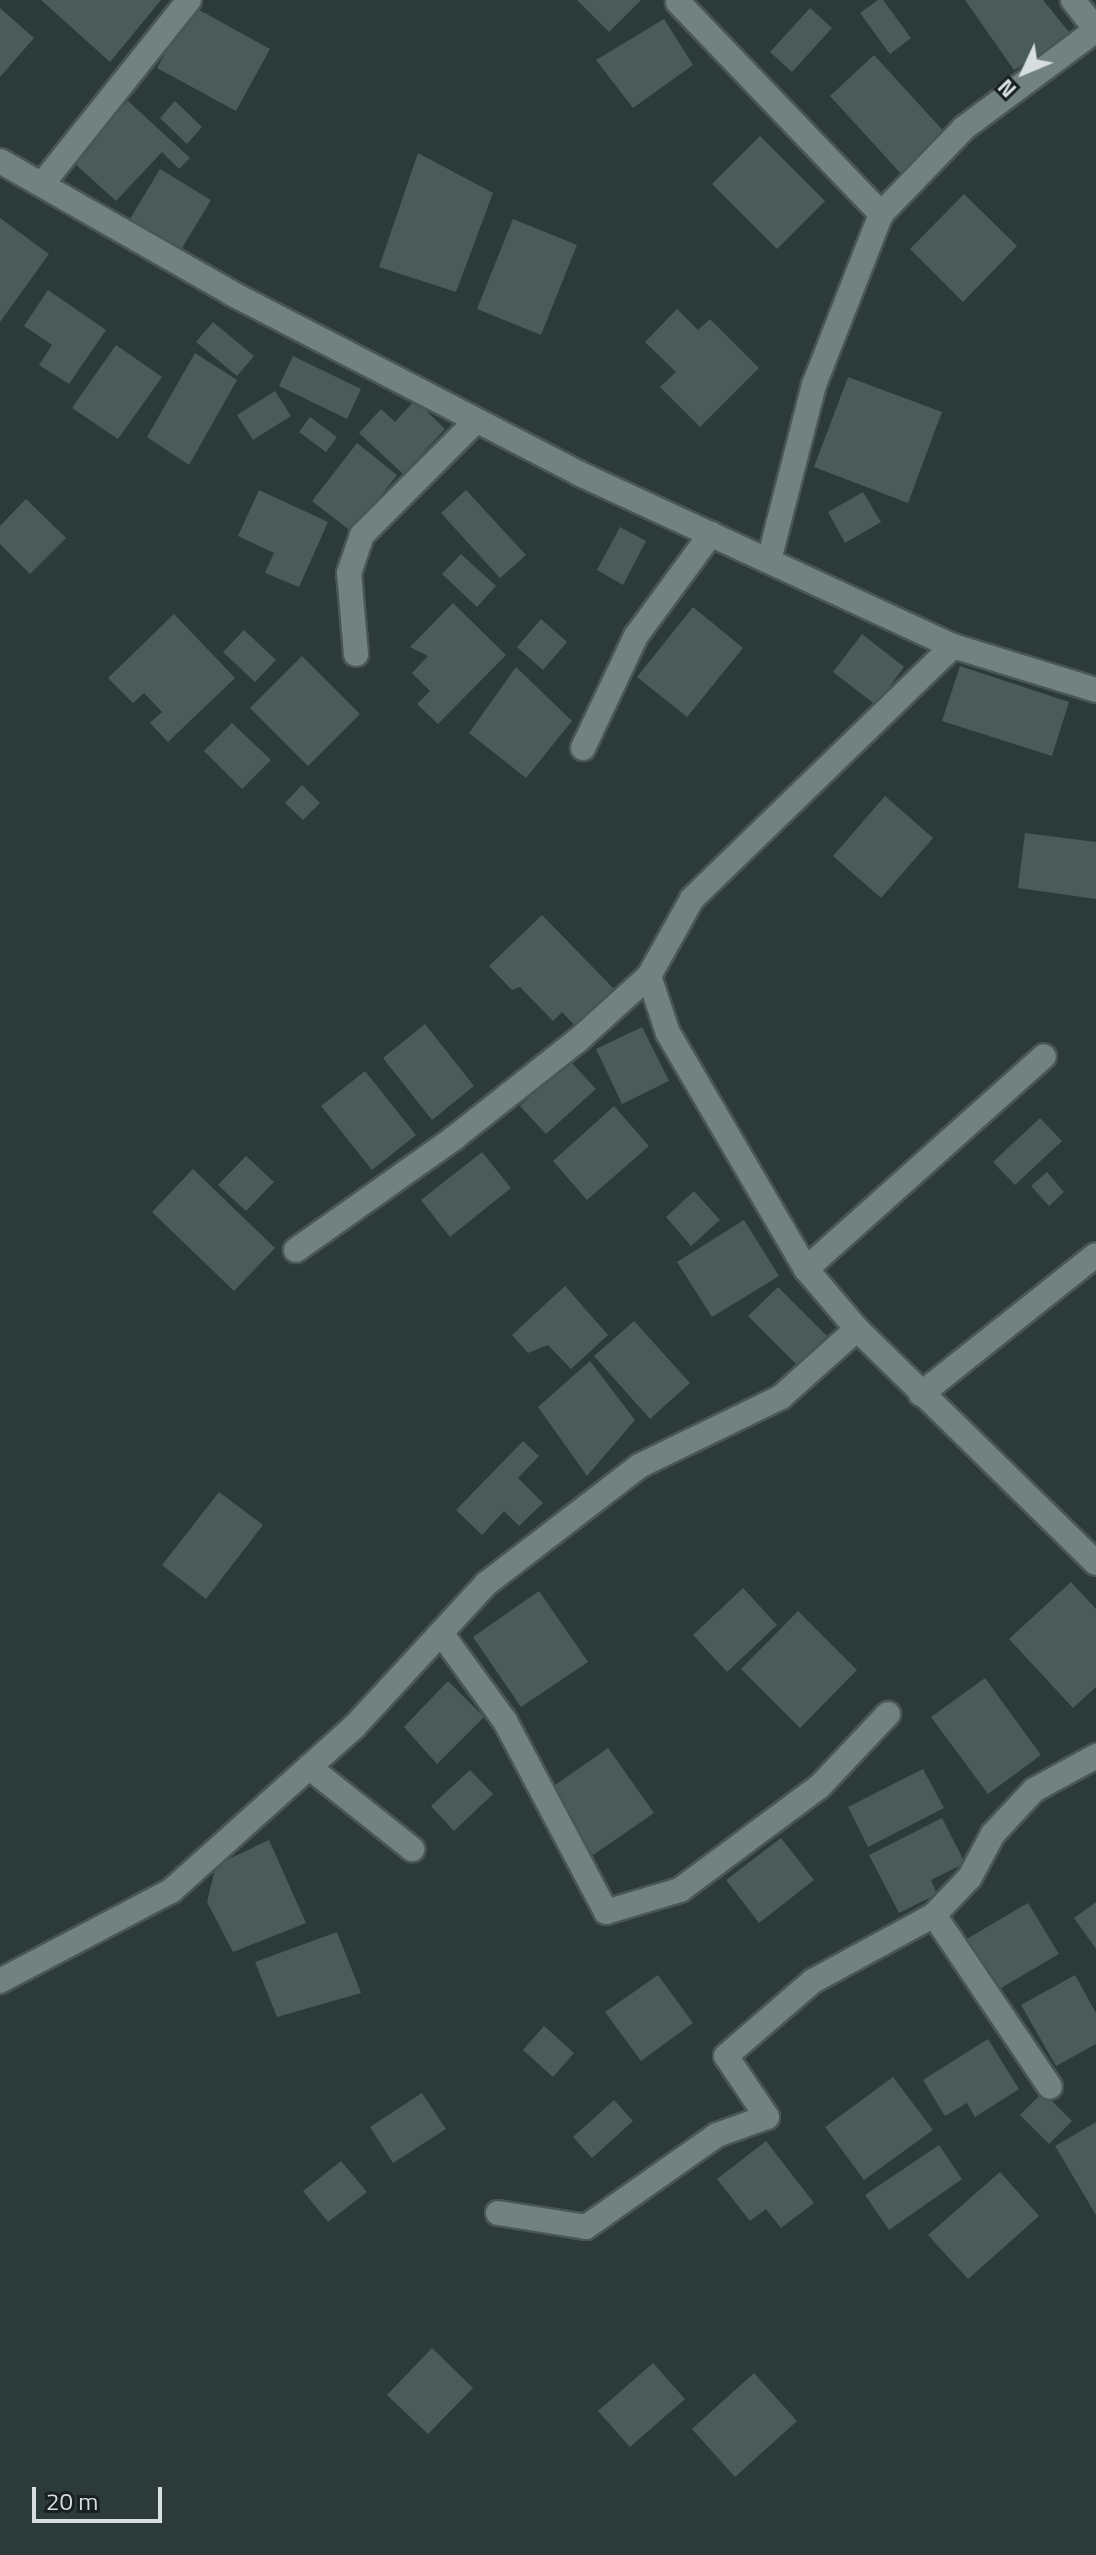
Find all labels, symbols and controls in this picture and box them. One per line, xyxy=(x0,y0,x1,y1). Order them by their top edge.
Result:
north arrow xyxy=(984,32,1064,112)
text: N xyxy=(989,71,1024,106)
scale bar xyxy=(36,2471,166,2521)
text: 20 m xyxy=(46,2483,98,2519)

